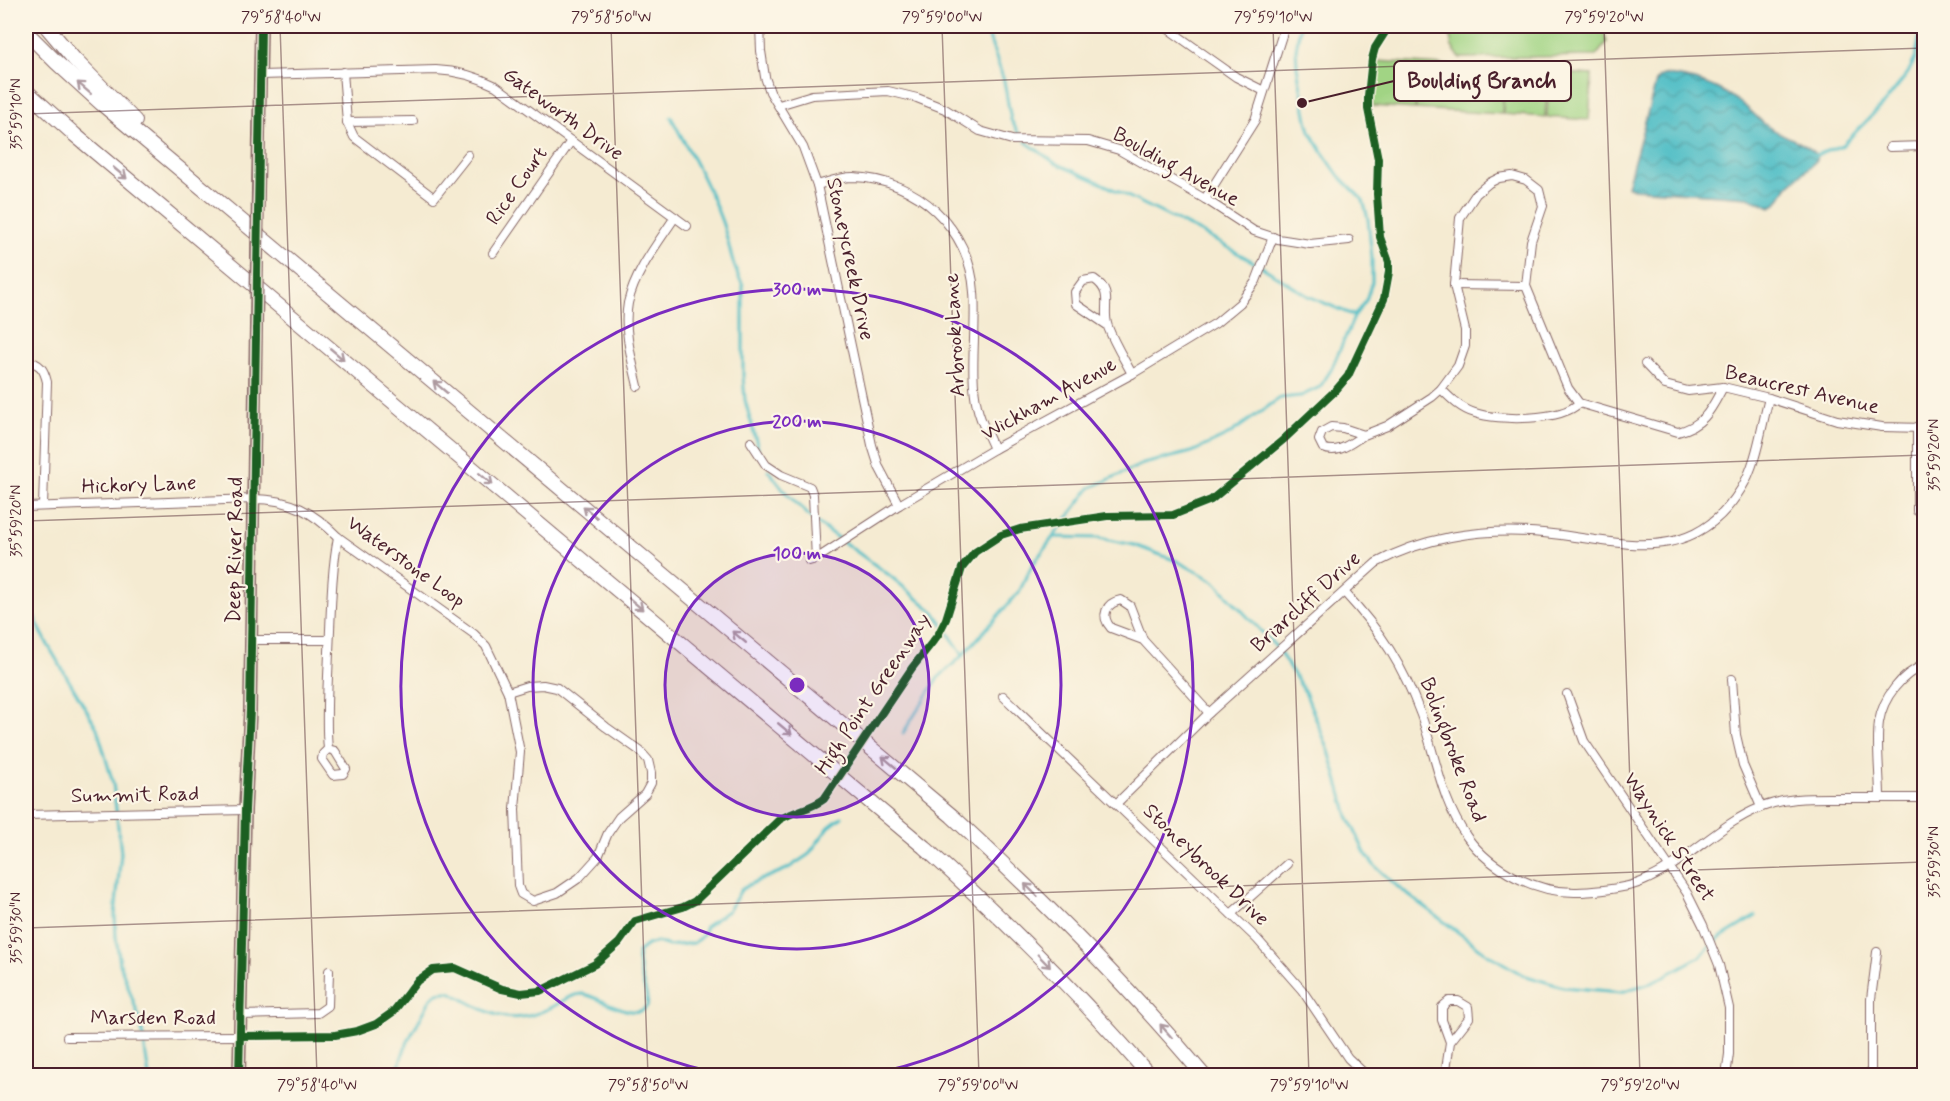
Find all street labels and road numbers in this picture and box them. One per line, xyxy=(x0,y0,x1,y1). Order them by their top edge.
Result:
street label: Gateworth Drive xyxy=(497,61,629,167)
street label: Boulding Avenue xyxy=(1107,121,1244,215)
street label: Rice Court xyxy=(480,141,554,231)
street label: Stoneycreek Drive xyxy=(819,175,881,343)
street label: Arbrook Lane xyxy=(938,272,972,398)
street label: Wickham Avenue xyxy=(976,350,1122,448)
street label: Beaucrest Avenue xyxy=(1722,359,1882,421)
street label: Hickory Lane xyxy=(81,469,197,501)
street label: Deep River Road xyxy=(220,476,250,624)
street label: Waterstone Loop xyxy=(341,509,471,615)
street label: Briarcliff Drive xyxy=(1245,545,1367,659)
street label: High Point Greenway xyxy=(808,607,939,782)
street label: Bolingbroke Road xyxy=(1411,674,1493,827)
street label: Waynick Street xyxy=(1617,767,1721,907)
street label: Summit Road xyxy=(71,780,199,810)
street label: Stoneybrook Drive xyxy=(1137,797,1275,933)
street label: Marsden Road xyxy=(90,1004,216,1032)

